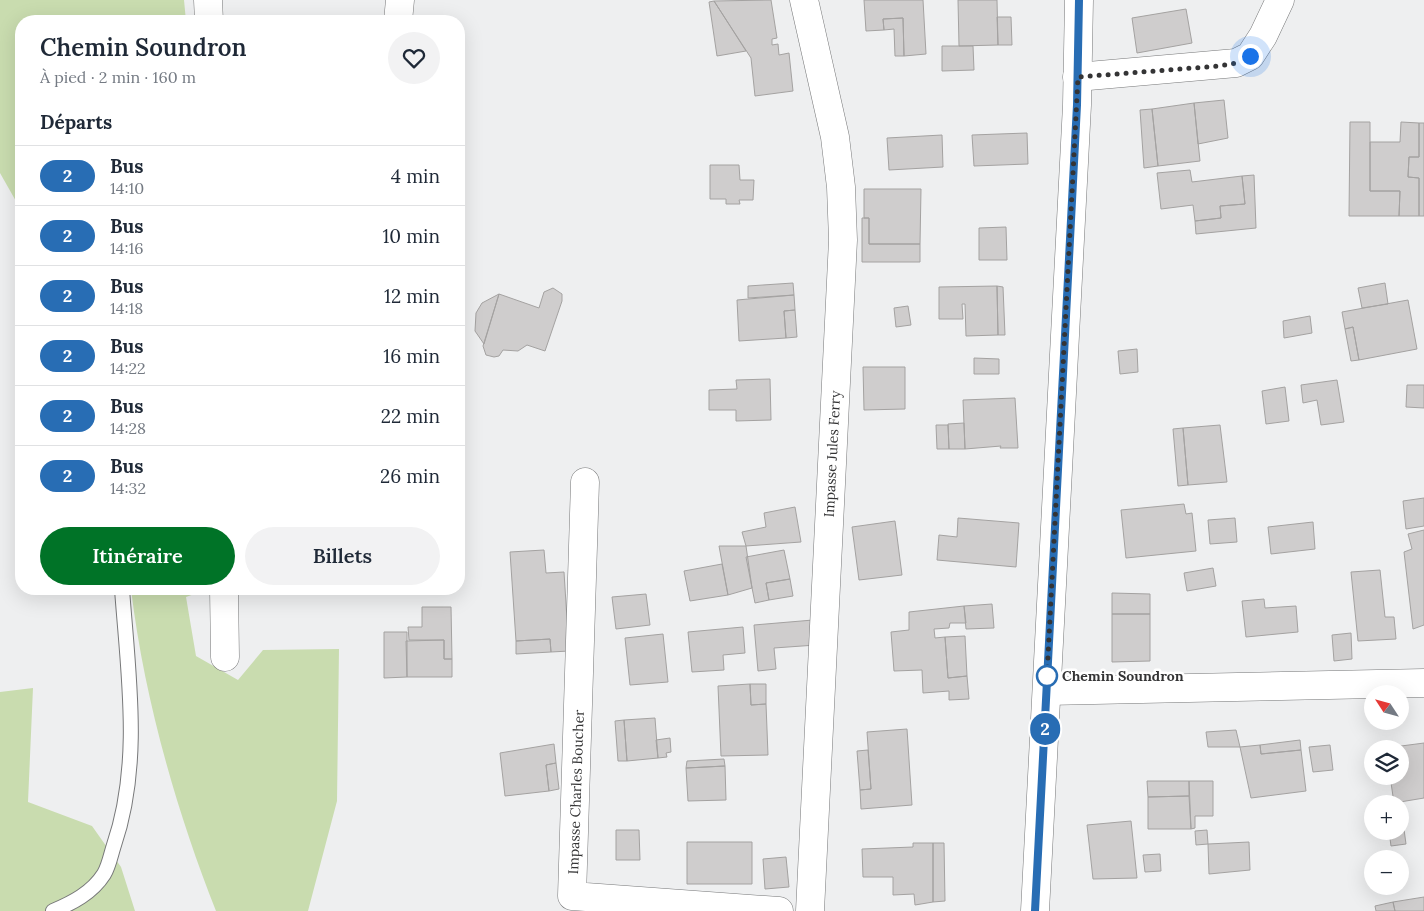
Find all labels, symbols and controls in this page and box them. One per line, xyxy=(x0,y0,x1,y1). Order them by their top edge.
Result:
text: Chemin Soundron xyxy=(40,32,247,63)
button: heart xyxy=(388,32,440,84)
your location xyxy=(1238,44,1263,69)
text: À pied · 2 min · 160 m xyxy=(40,67,196,87)
text: Départs xyxy=(40,110,112,134)
text: Bus xyxy=(110,154,143,178)
text: 2 xyxy=(63,164,72,187)
text: 4 min xyxy=(391,164,440,188)
text: 14:10 xyxy=(110,178,144,198)
text: Bus xyxy=(110,214,143,238)
text: 2 xyxy=(63,224,72,247)
text: 10 min xyxy=(382,224,440,248)
text: 14:16 xyxy=(110,238,144,258)
text: Bus xyxy=(110,274,143,298)
text: 2 xyxy=(63,284,72,307)
text: 12 min xyxy=(384,284,440,308)
text: 14:18 xyxy=(110,298,143,318)
text: Bus xyxy=(110,334,143,358)
text: 2 xyxy=(63,344,72,367)
text: 16 min xyxy=(383,344,440,368)
text: 14:22 xyxy=(110,358,146,378)
street label: Impasse Jules Ferry xyxy=(820,390,844,518)
text: Bus xyxy=(110,394,143,418)
text: 2 xyxy=(63,404,72,427)
text: 22 min xyxy=(381,404,440,428)
text: 14:28 xyxy=(110,418,146,438)
text: Bus xyxy=(110,454,143,478)
text: 2 xyxy=(63,464,72,487)
text: 26 min xyxy=(380,464,440,488)
text: 14:32 xyxy=(110,478,146,498)
button: Itinéraire xyxy=(40,527,235,585)
button: Billets xyxy=(245,527,440,585)
marker: Chemin Soundron xyxy=(1036,665,1058,687)
place label: Chemin Soundron xyxy=(1062,667,1184,685)
north arrow xyxy=(1364,685,1409,730)
map controls xyxy=(1364,685,1409,895)
street label: Impasse Charles Boucher xyxy=(564,709,588,875)
line badge: 2 xyxy=(1029,713,1061,745)
text: 2 xyxy=(1040,717,1050,740)
button: layers xyxy=(1364,740,1409,785)
button: + xyxy=(1364,795,1409,840)
button: − xyxy=(1364,850,1409,895)

